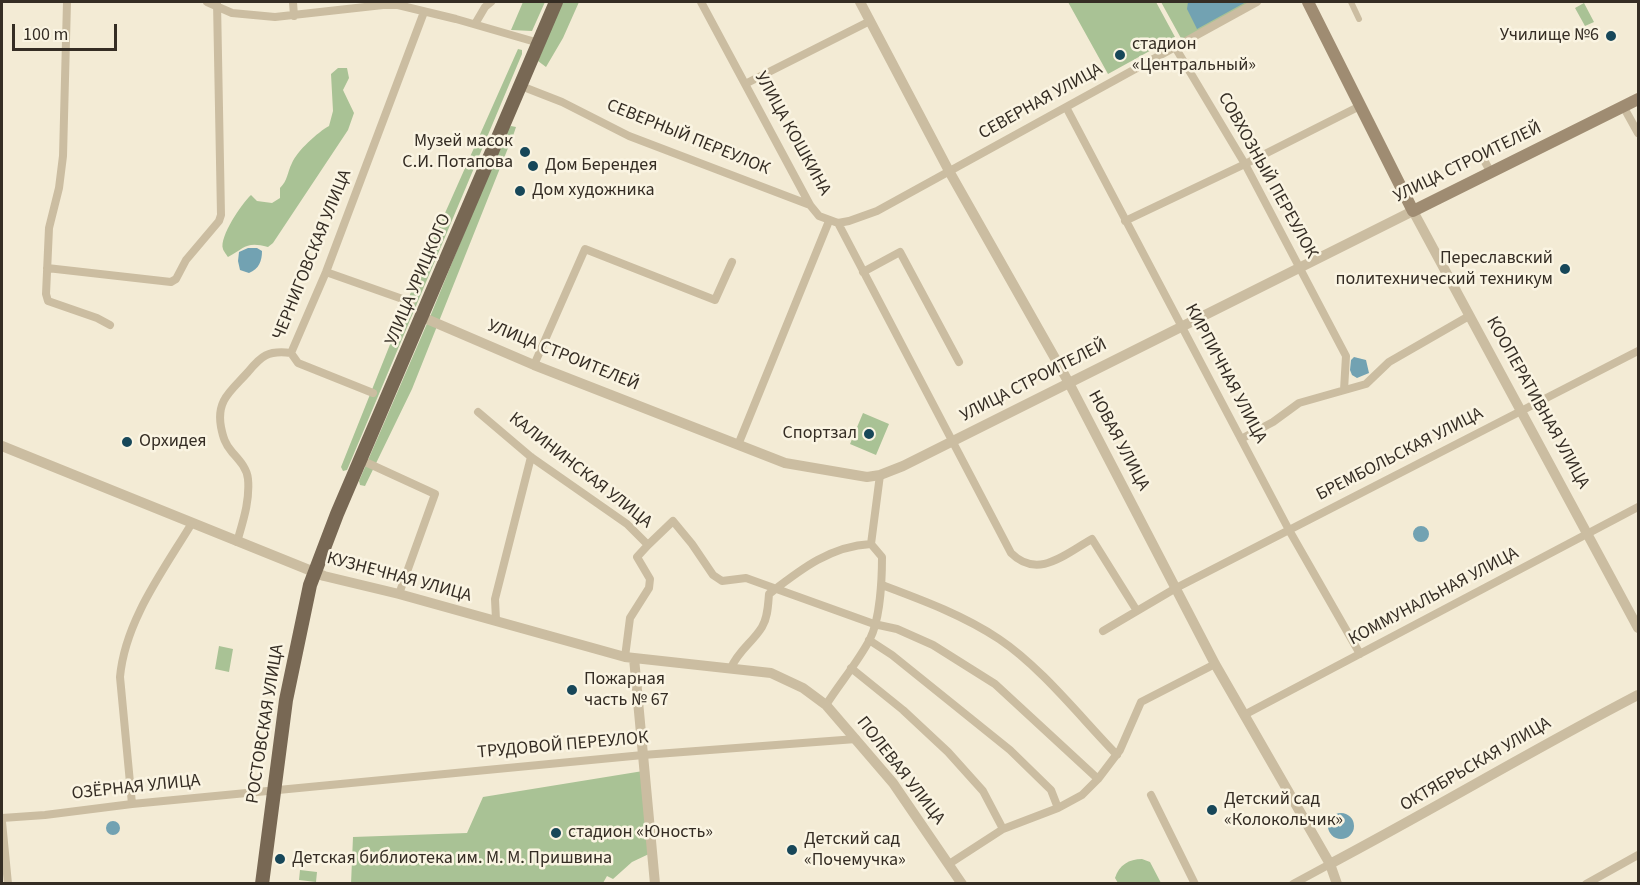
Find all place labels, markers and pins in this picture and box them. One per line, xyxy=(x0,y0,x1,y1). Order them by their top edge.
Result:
place label: Училище №6 xyxy=(1500,25,1599,47)
marker: Училище №6 xyxy=(1604,29,1618,43)
place label: стадион «Центральный» xyxy=(1132,34,1256,76)
marker: стадион «Центральный» xyxy=(1113,48,1127,62)
place label: Музей масок С.И. Потапова xyxy=(402,131,513,174)
marker: Музей масок С.И. Потапова xyxy=(518,145,532,159)
place label: Дом Берендея xyxy=(545,155,657,177)
marker: Дом Берендея xyxy=(526,159,540,173)
place label: Дом художника xyxy=(532,180,654,202)
marker: Дом художника xyxy=(513,184,527,198)
place label: Переславский политехнический техникум xyxy=(1336,248,1553,290)
marker: Переславский политехнический техникум xyxy=(1558,262,1572,276)
place label: Спортзал xyxy=(783,423,857,445)
marker: Спортзал xyxy=(862,427,876,441)
place label: Орхидея xyxy=(139,431,207,453)
marker: Орхидея xyxy=(120,435,134,449)
place label: Пожарная часть № 67 xyxy=(584,669,669,712)
marker: Пожарная часть № 67 xyxy=(565,683,579,697)
place label: Детский сад «Колокольчик» xyxy=(1224,789,1343,832)
marker: Детский сад «Колокольчик» xyxy=(1205,803,1219,817)
place label: стадион «Юность» xyxy=(568,822,713,844)
marker: стадион «Юность» xyxy=(549,826,563,840)
place label: Детский сад «Почемучка» xyxy=(804,829,906,872)
marker: Детский сад «Почемучка» xyxy=(785,843,799,857)
place label: Детская библиотека им. М. М. Пришвина xyxy=(292,848,612,870)
marker: Детская библиотека им. М. М. Пришвина xyxy=(273,852,287,866)

